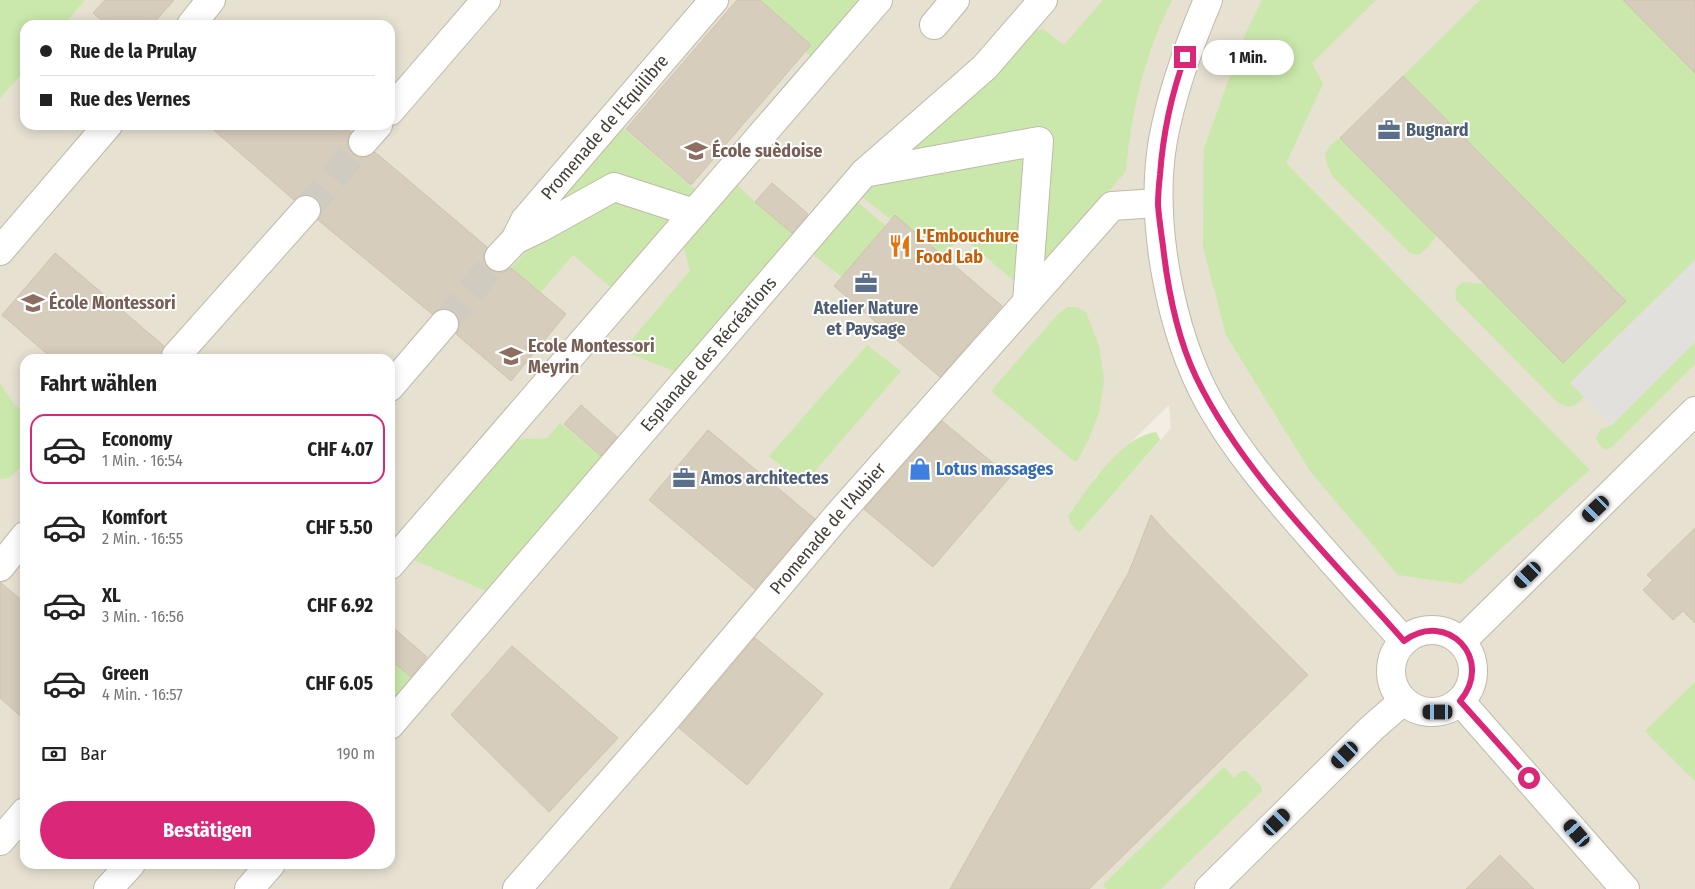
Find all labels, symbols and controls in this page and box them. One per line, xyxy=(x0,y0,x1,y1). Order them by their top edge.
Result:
text: Rue de la Prulay xyxy=(70,40,197,63)
callout: 1 Min. xyxy=(1202,40,1295,74)
route end xyxy=(1174,46,1196,68)
text: 1 Min. xyxy=(1229,48,1267,67)
street label: Promenade de l'Equilibre xyxy=(536,50,673,204)
text: Rue des Vernes xyxy=(70,88,190,111)
office icon: Bugnard xyxy=(1376,117,1402,143)
place label: Bugnard xyxy=(1406,119,1469,141)
school or university icon: École suèdoise xyxy=(683,138,709,164)
place label: École suèdoise xyxy=(712,139,822,162)
place label: L'Embouchure Food Lab xyxy=(916,225,1019,268)
restaurant icon: L'Embouchure Food Lab xyxy=(887,233,913,259)
office icon: Atelier Nature et Paysage xyxy=(853,270,879,296)
street label: Esplanade des Récréations xyxy=(636,272,781,436)
school or university icon: École Montessori xyxy=(20,290,46,316)
place label: École Montessori xyxy=(49,291,176,314)
place label: Atelier Nature et Paysage xyxy=(813,297,918,340)
place label: Ecole Montessori Meyrin xyxy=(528,335,655,378)
school or university icon: Ecole Montessori Meyrin xyxy=(498,343,524,369)
text: Fahrt wählen xyxy=(40,370,157,397)
icon: car xyxy=(42,427,87,472)
text: Economy xyxy=(102,428,172,451)
text: CHF 4.07 xyxy=(307,438,373,461)
text: 1 Min. · 16:54 xyxy=(102,451,183,470)
shop icon: Lotus massages xyxy=(907,456,933,482)
street label: Promenade de l'Aubier xyxy=(765,457,891,599)
place label: Lotus massages xyxy=(936,458,1054,480)
office icon: Amos architectes xyxy=(671,465,697,491)
place label: Amos architectes xyxy=(700,467,829,489)
car xyxy=(1580,493,1612,525)
icon: car xyxy=(42,505,87,550)
text: Komfort xyxy=(102,506,167,529)
text: CHF 5.50 xyxy=(306,516,373,539)
text: 2 Min. · 16:55 xyxy=(102,529,183,548)
car xyxy=(1512,559,1544,591)
icon: car xyxy=(42,583,87,628)
text: XL xyxy=(102,584,121,607)
text: CHF 6.92 xyxy=(307,594,373,617)
text: 3 Min. · 16:56 xyxy=(102,607,184,626)
icon: car xyxy=(42,661,87,706)
text: Green xyxy=(102,662,149,685)
text: CHF 6.05 xyxy=(306,672,373,695)
text: 4 Min. · 16:57 xyxy=(102,685,183,704)
car xyxy=(1423,705,1453,720)
car xyxy=(1329,739,1360,771)
icon: cash xyxy=(40,740,68,768)
text: Bar xyxy=(80,742,106,765)
text: 190 m xyxy=(337,744,375,763)
route start xyxy=(1518,767,1540,789)
button: Bestätigen xyxy=(40,801,375,859)
car xyxy=(1261,806,1292,838)
car xyxy=(1561,817,1592,849)

